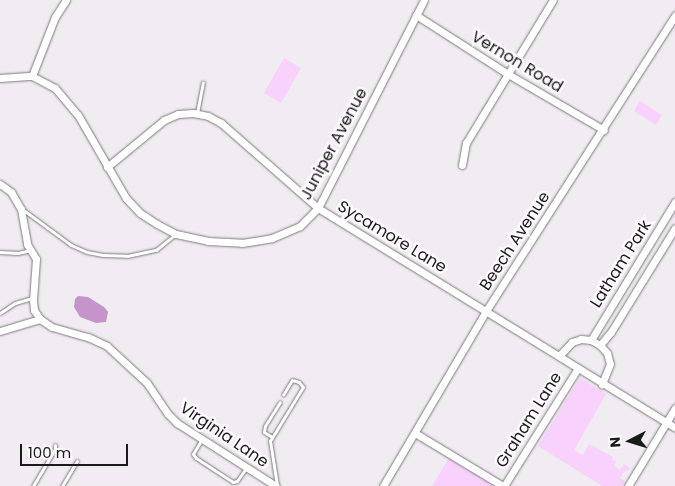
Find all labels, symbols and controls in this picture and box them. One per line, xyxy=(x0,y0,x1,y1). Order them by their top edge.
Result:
street label: Vernon Road xyxy=(468,27,566,97)
street label: Juniper Avenue xyxy=(296,85,372,203)
street label: Beech Avenue xyxy=(476,188,554,294)
street label: Sycamore Lane xyxy=(334,197,450,277)
street label: Latham Park xyxy=(586,217,656,311)
street label: Graham Lane xyxy=(492,369,566,471)
street label: Virginia Lane xyxy=(176,398,272,472)
north arrow xyxy=(605,416,655,466)
scale bar xyxy=(22,434,130,466)
text: N xyxy=(605,436,625,448)
text: 100 m xyxy=(28,442,71,463)

